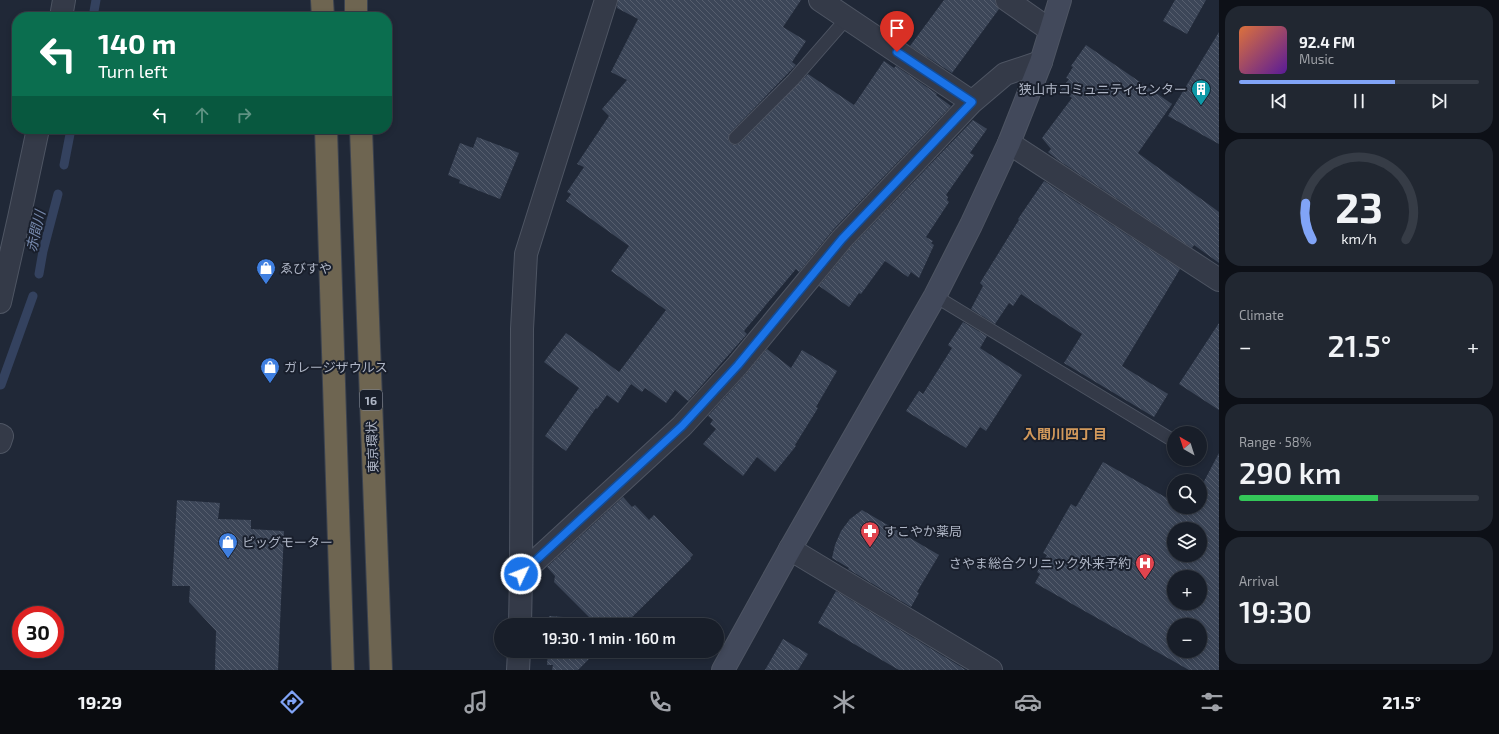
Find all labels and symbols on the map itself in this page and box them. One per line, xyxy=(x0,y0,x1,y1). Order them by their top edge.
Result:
pin xyxy=(880,11,914,52)
building icon: 狭山市コミュニティセンター xyxy=(1190,78,1212,106)
place label: 狭山市コミュニティセンター xyxy=(1019,81,1187,97)
water label: 赤間川 xyxy=(22,207,48,253)
shop icon: ゑびすや xyxy=(255,257,277,285)
place label: ゑびすや xyxy=(280,260,332,276)
shop icon: ガレージザウルス xyxy=(259,356,281,384)
place label: ガレージザウルス xyxy=(284,359,388,375)
road number: 16 xyxy=(360,390,382,410)
street label: 東京環状 xyxy=(363,421,381,473)
district label: 入間川四丁目 xyxy=(1023,425,1107,442)
north arrow xyxy=(1167,426,1207,466)
pharmacy icon: すこやか薬局 xyxy=(859,520,881,548)
place label: すこやか薬局 xyxy=(884,523,962,539)
shop icon: ビッグモーター xyxy=(217,531,239,559)
place label: ビッグモーター xyxy=(242,534,333,550)
hospital icon: さやま総合クリニック外来予約 xyxy=(1134,552,1156,580)
position arrow xyxy=(500,553,542,595)
place label: さやま総合クリニック外来予約 xyxy=(949,555,1131,571)
speed limit sign: 30 xyxy=(12,606,64,658)

